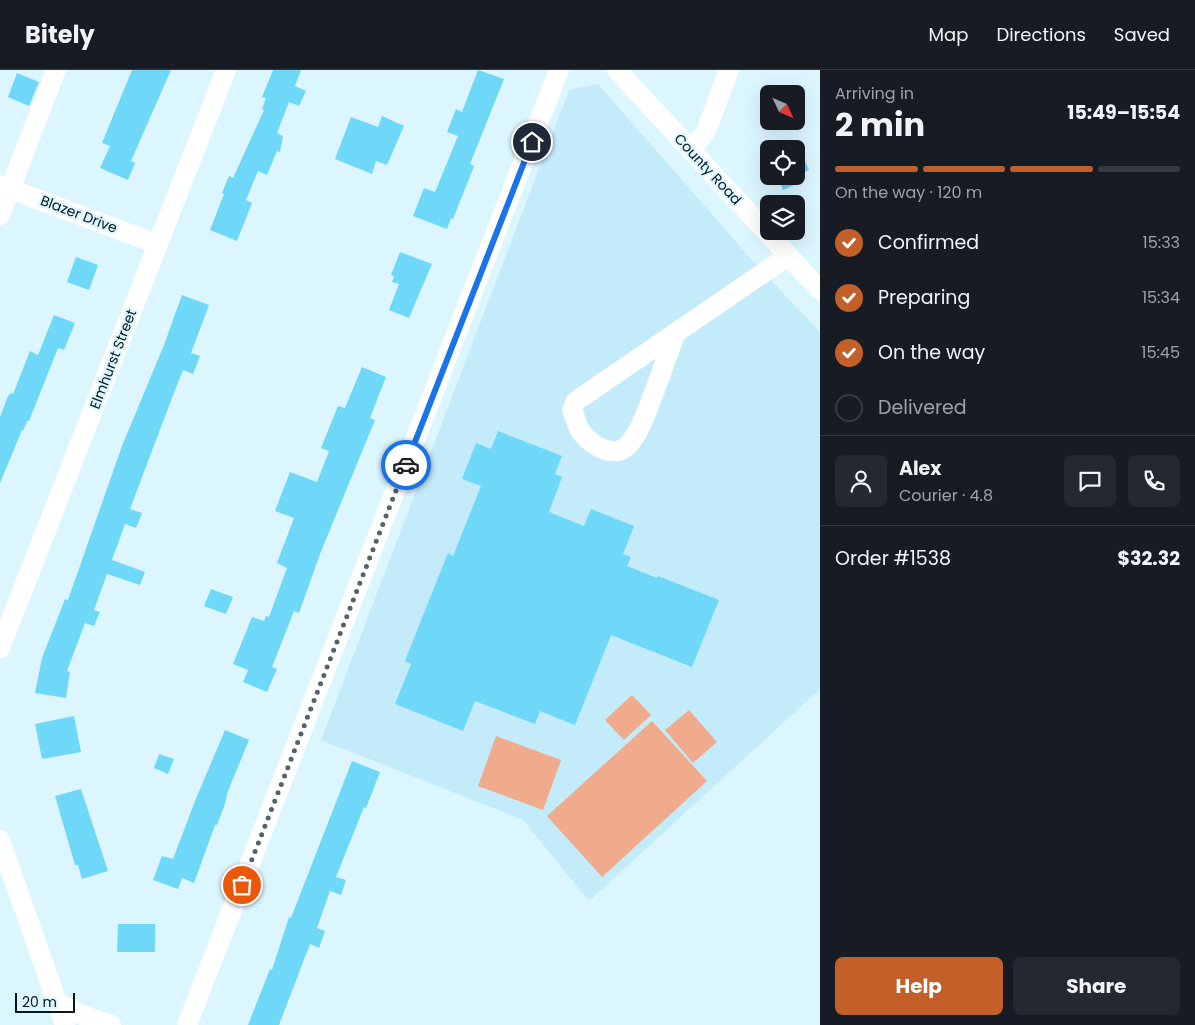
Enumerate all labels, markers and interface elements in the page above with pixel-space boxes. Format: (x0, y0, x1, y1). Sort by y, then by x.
text: Bitely (25, 18, 95, 51)
text: Map (929, 22, 968, 47)
text: Directions (996, 22, 1086, 47)
text: Saved (1114, 22, 1170, 47)
text: Arriving in (835, 82, 914, 105)
north arrow (760, 85, 805, 130)
map controls (760, 85, 805, 240)
text: 15:49–15:54 (1067, 99, 1180, 126)
text: 2 min (835, 102, 925, 147)
pin (511, 121, 553, 163)
icon: home (518, 128, 546, 156)
street label: County Road (670, 129, 746, 209)
button: locate (760, 140, 805, 185)
text: On the way · 120 m (835, 181, 982, 204)
street label: Blazer Drive (38, 190, 120, 238)
button: layers (760, 195, 805, 240)
icon: check (835, 229, 863, 257)
text: Confirmed (878, 229, 979, 256)
text: 15:33 (1143, 231, 1180, 254)
icon: check (835, 284, 863, 312)
text: Preparing (878, 284, 970, 311)
text: 15:34 (1142, 286, 1180, 309)
street label: Elmhurst Street (85, 306, 141, 412)
icon: check (835, 339, 863, 367)
text: On the way (878, 339, 985, 366)
text: 15:45 (1141, 341, 1180, 364)
text: Delivered (878, 394, 967, 421)
courier (381, 440, 431, 490)
icon: car (392, 451, 420, 479)
button: person (835, 455, 887, 507)
text: Alex (899, 455, 941, 482)
button: chat (1064, 455, 1116, 507)
button: phone (1128, 455, 1180, 507)
text: Courier · 4.8 (899, 484, 993, 507)
text: Order #1538 (835, 545, 951, 572)
text: $32.32 (1117, 545, 1180, 572)
pin (221, 864, 263, 906)
icon: bag (228, 871, 256, 899)
button: Help (835, 957, 1003, 1015)
button: Share (1013, 957, 1180, 1015)
scale bar (15, 990, 75, 1013)
text: 20 m (22, 992, 57, 1012)

